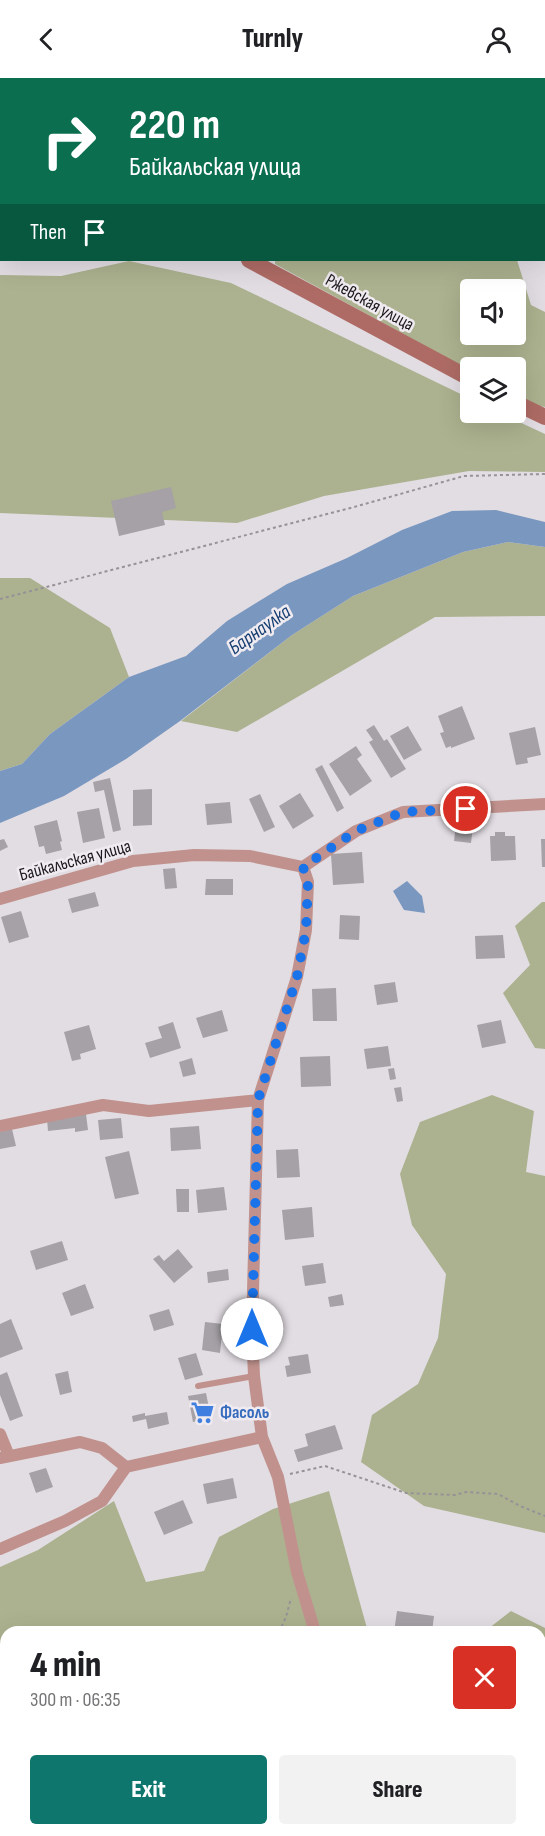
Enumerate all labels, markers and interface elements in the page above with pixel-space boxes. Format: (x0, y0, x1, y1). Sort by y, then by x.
icon: back (30, 23, 63, 56)
text: Turnly (242, 23, 303, 55)
icon: person (482, 23, 515, 56)
text: 220 m (129, 100, 220, 151)
icon: right (30, 102, 108, 180)
text: Байкальская улица (129, 151, 301, 183)
icon: arrive (78, 216, 111, 249)
text: Then (30, 219, 66, 246)
street label: Ржевская улица (322, 270, 418, 335)
map controls (460, 279, 526, 423)
button: sound (460, 279, 526, 345)
button: layers (460, 357, 526, 423)
water label: Барнаулка (224, 600, 295, 660)
pin (440, 783, 491, 834)
icon: arrive (449, 792, 482, 825)
street label: Байкальская улица (17, 835, 133, 885)
position arrow (220, 1297, 284, 1361)
supermarket icon: Фасоль (189, 1399, 215, 1425)
place label: Фасоль (220, 1402, 269, 1423)
text: 4 min (30, 1644, 101, 1687)
button: close (453, 1646, 516, 1709)
text: 300 m · 06:35 (30, 1688, 120, 1712)
button: Exit (30, 1755, 267, 1824)
button: Share (279, 1755, 516, 1824)

